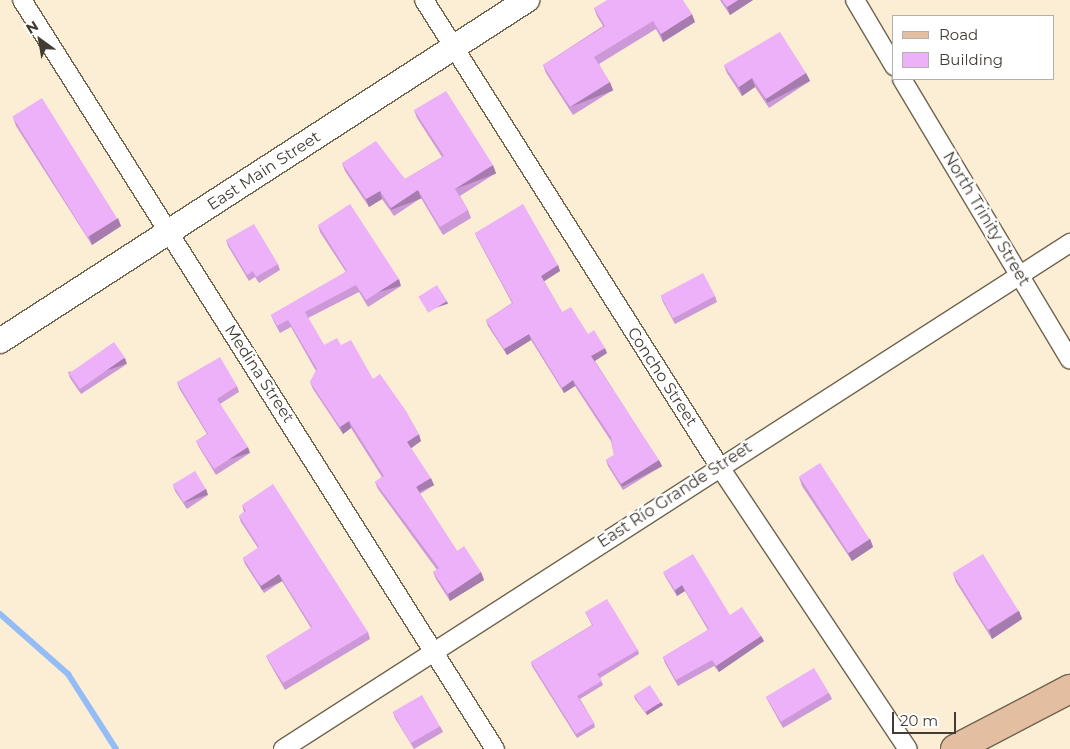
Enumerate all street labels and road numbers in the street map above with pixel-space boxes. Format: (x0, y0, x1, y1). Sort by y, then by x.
street label: East Main Street (204, 127, 324, 215)
street label: North Trinity Street (938, 149, 1034, 289)
street label: Medina Street (220, 321, 298, 427)
street label: Concho Street (623, 324, 701, 430)
street label: East Río Grande Street (594, 438, 756, 552)

